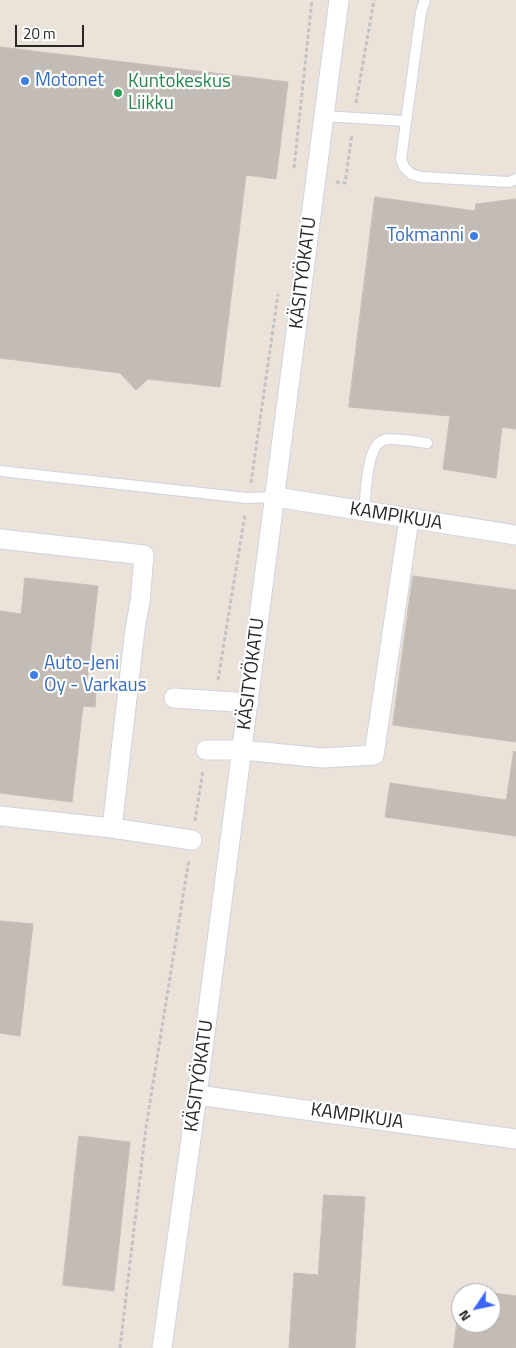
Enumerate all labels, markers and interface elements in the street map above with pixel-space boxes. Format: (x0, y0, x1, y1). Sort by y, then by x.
scale bar (18, 15, 86, 47)
text: 20 m (23, 22, 56, 45)
place label: Motonet (35, 70, 104, 92)
place label: Kuntokeskus Liikku (128, 71, 231, 115)
marker: Motonet (19, 75, 31, 87)
marker: Kuntokeskus Liikku (112, 87, 124, 99)
street label: KÄSITYÖKATU (286, 216, 322, 330)
place label: Tokmanni (387, 225, 464, 247)
marker: Tokmanni (468, 230, 480, 242)
street label: KAMPIKUJA (348, 498, 444, 536)
street label: KÄSITYÖKATU (234, 617, 270, 731)
place label: Auto-Jeni Oy - Varkaus (44, 653, 147, 697)
marker: Auto-Jeni Oy - Varkaus (28, 669, 40, 681)
street label: KÄSITYÖKATU (181, 1019, 219, 1133)
street label: KAMPIKUJA (309, 1099, 405, 1135)
north arrow (451, 1283, 501, 1333)
text: N (453, 1306, 475, 1326)

